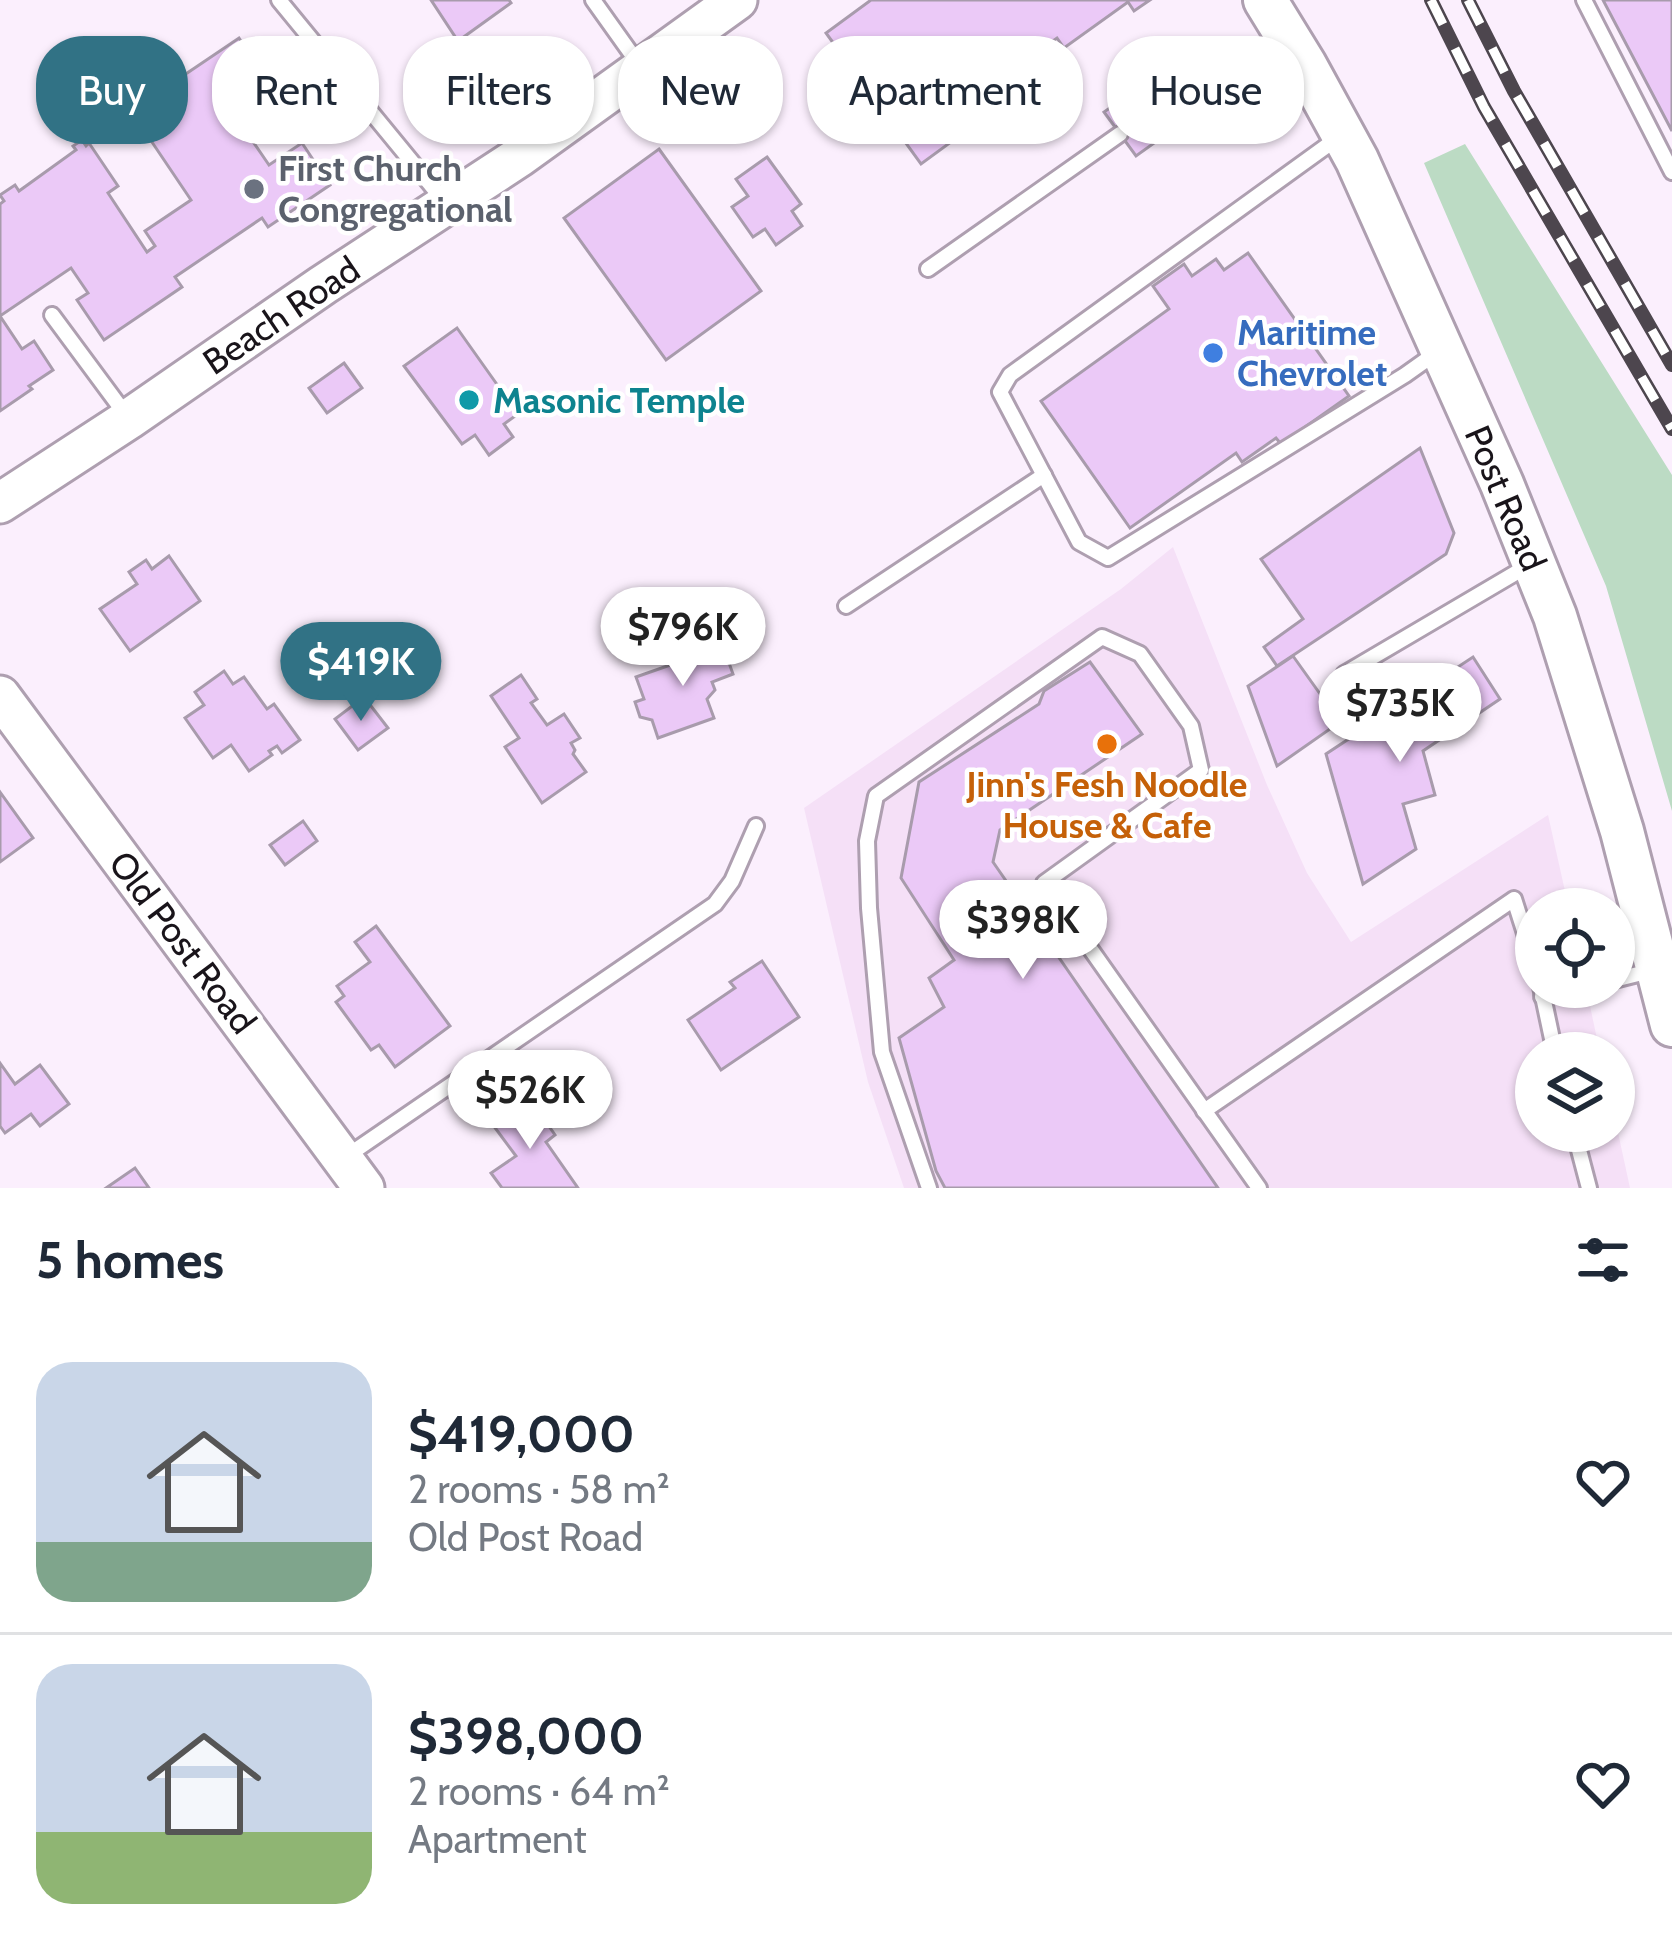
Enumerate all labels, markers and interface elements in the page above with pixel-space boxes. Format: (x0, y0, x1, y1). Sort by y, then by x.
chip: Buy (36, 36, 188, 144)
chip: Rent (212, 36, 379, 144)
chip: Filters (403, 36, 594, 144)
chip: New (618, 36, 783, 144)
chip: Apartment (807, 36, 1083, 144)
chip: House (1107, 36, 1304, 144)
place label: First Church Congregational (278, 146, 513, 231)
marker: First Church Congregational (241, 176, 267, 202)
street label: Beach Road (194, 247, 368, 383)
place label: Maritime Chevrolet (1237, 310, 1387, 395)
marker: Maritime Chevrolet (1200, 340, 1226, 366)
place label: Masonic Temple (493, 378, 745, 422)
marker: Masonic Temple (456, 387, 482, 413)
street label: Post Road (1456, 419, 1556, 577)
pin: $796K (599, 587, 767, 689)
text: $796K (628, 602, 738, 650)
pin: $419K (277, 622, 445, 724)
text: $419K (307, 637, 415, 685)
pin: $735K (1316, 663, 1484, 765)
text: $735K (1346, 678, 1454, 726)
marker: Jinn's Fesh Noodle House & Cafe (1094, 731, 1120, 757)
place label: Jinn's Fesh Noodle House & Cafe (966, 762, 1247, 847)
street label: Old Post Road (100, 842, 266, 1042)
pin: $398K (939, 880, 1107, 982)
map controls (1515, 888, 1635, 1152)
button: locate (1515, 888, 1635, 1008)
text: $398K (966, 895, 1080, 943)
button: layers (1515, 1032, 1635, 1152)
pin: $526K (446, 1050, 614, 1152)
text: $526K (475, 1065, 585, 1113)
icon: filters (1570, 1227, 1636, 1293)
text: 5 homes (36, 1229, 224, 1291)
text: $419,000 (408, 1403, 635, 1465)
icon: home (132, 1410, 276, 1554)
icon: heart (1570, 1449, 1636, 1515)
text: 2 rooms · 58 m² (408, 1465, 670, 1513)
text: Old Post Road (408, 1513, 643, 1561)
text: $398,000 (408, 1705, 644, 1767)
icon: home (132, 1712, 276, 1856)
icon: heart (1570, 1751, 1636, 1817)
text: 2 rooms · 64 m² (408, 1767, 670, 1815)
text: Apartment (408, 1815, 587, 1863)

